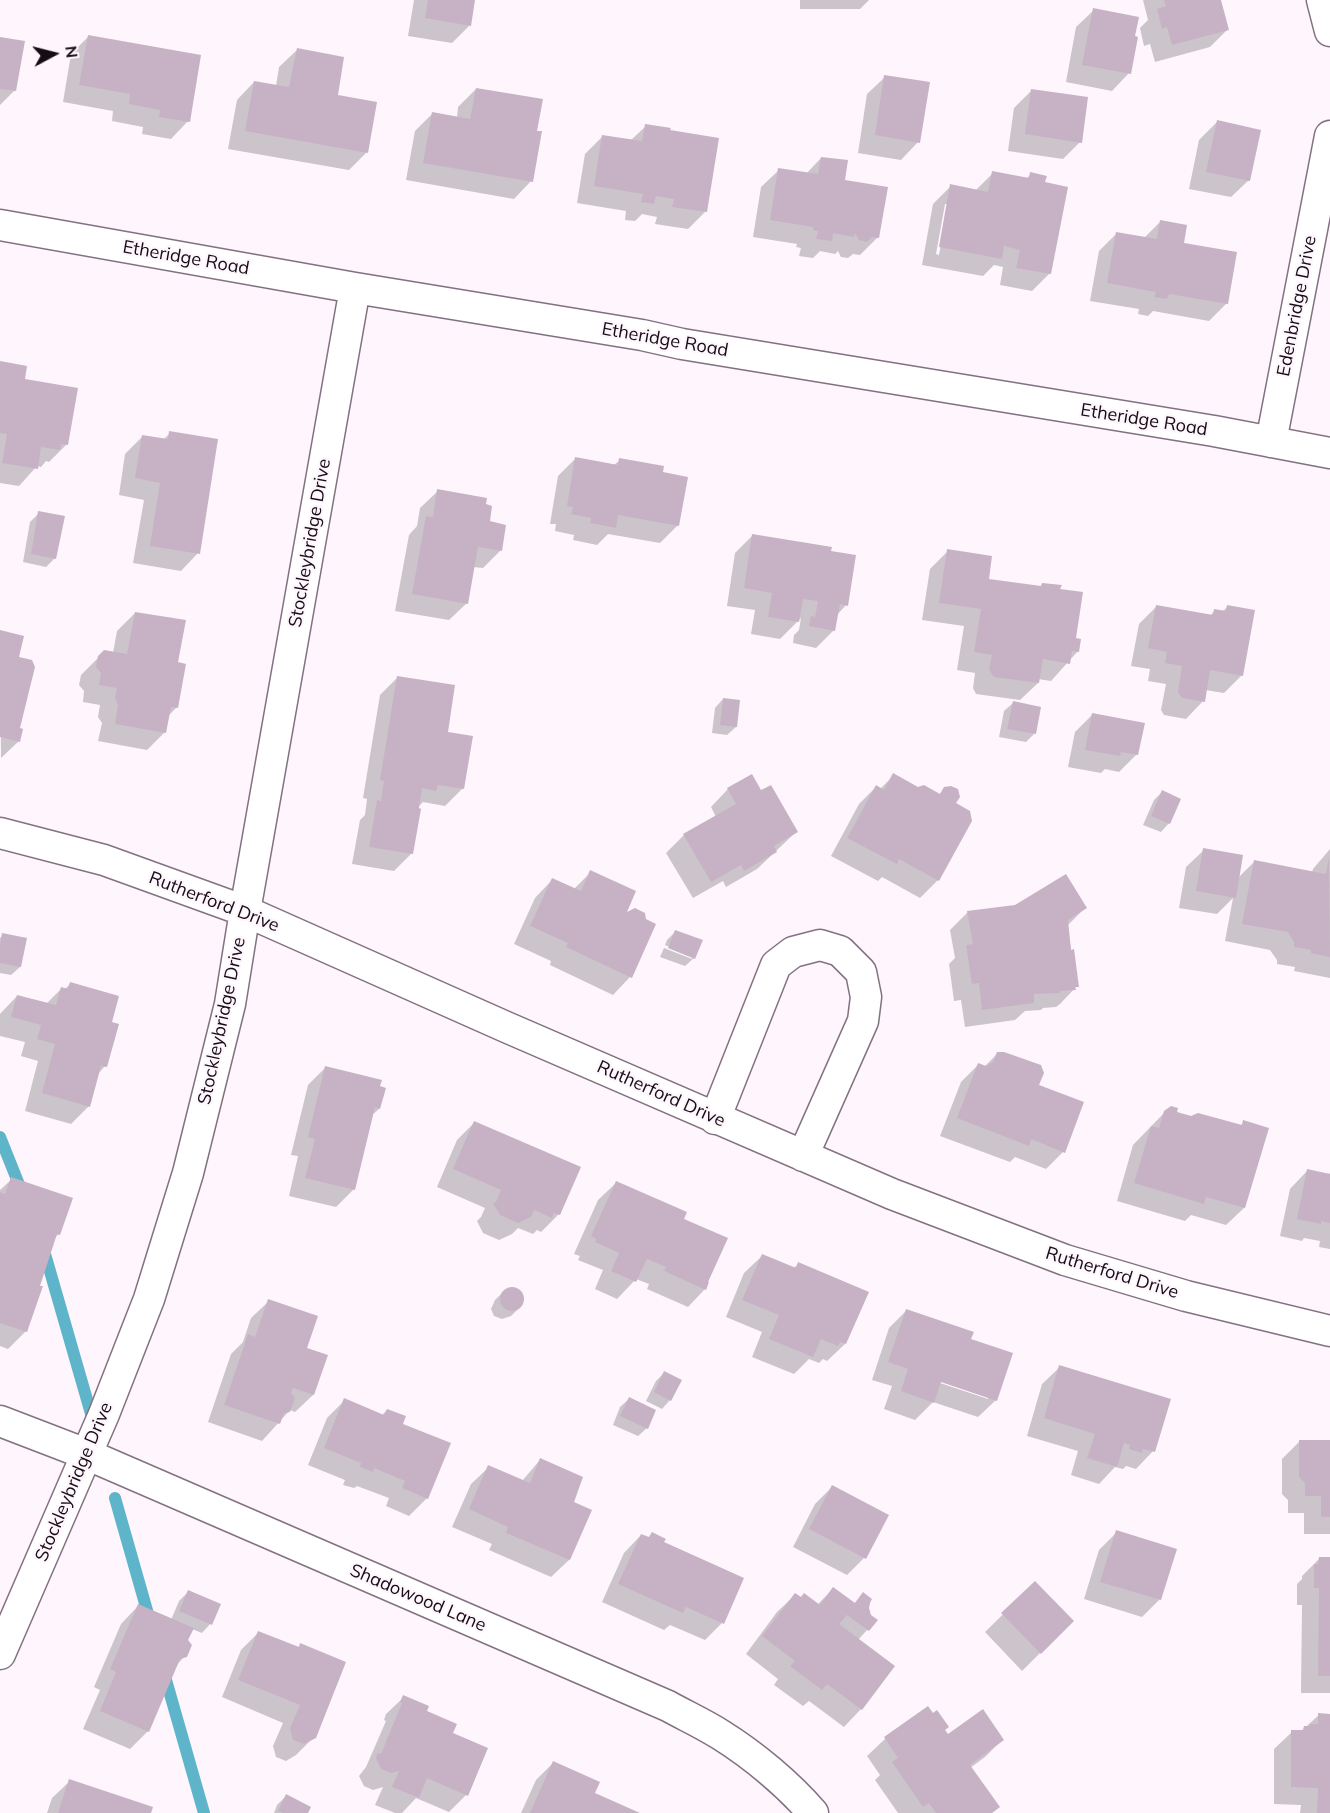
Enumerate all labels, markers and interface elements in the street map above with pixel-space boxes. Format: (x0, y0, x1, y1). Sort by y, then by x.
north arrow (24, 24, 84, 84)
text: N (61, 45, 83, 59)
street label: Edenbridge Drive (1273, 234, 1321, 378)
street label: Etheridge Road (121, 236, 251, 280)
street label: Etheridge Road (600, 318, 730, 362)
street label: Etheridge Road (1079, 399, 1209, 441)
street label: Stockleybridge Drive (285, 457, 335, 629)
street label: Rutherford Drive (146, 867, 282, 937)
street label: Stockleybridge Drive (194, 935, 250, 1107)
street label: Rutherford Drive (594, 1056, 728, 1132)
street label: Rutherford Drive (1043, 1242, 1181, 1304)
street label: Stockleybridge Drive (31, 1399, 117, 1565)
street label: Shadowood Lane (347, 1560, 489, 1636)

